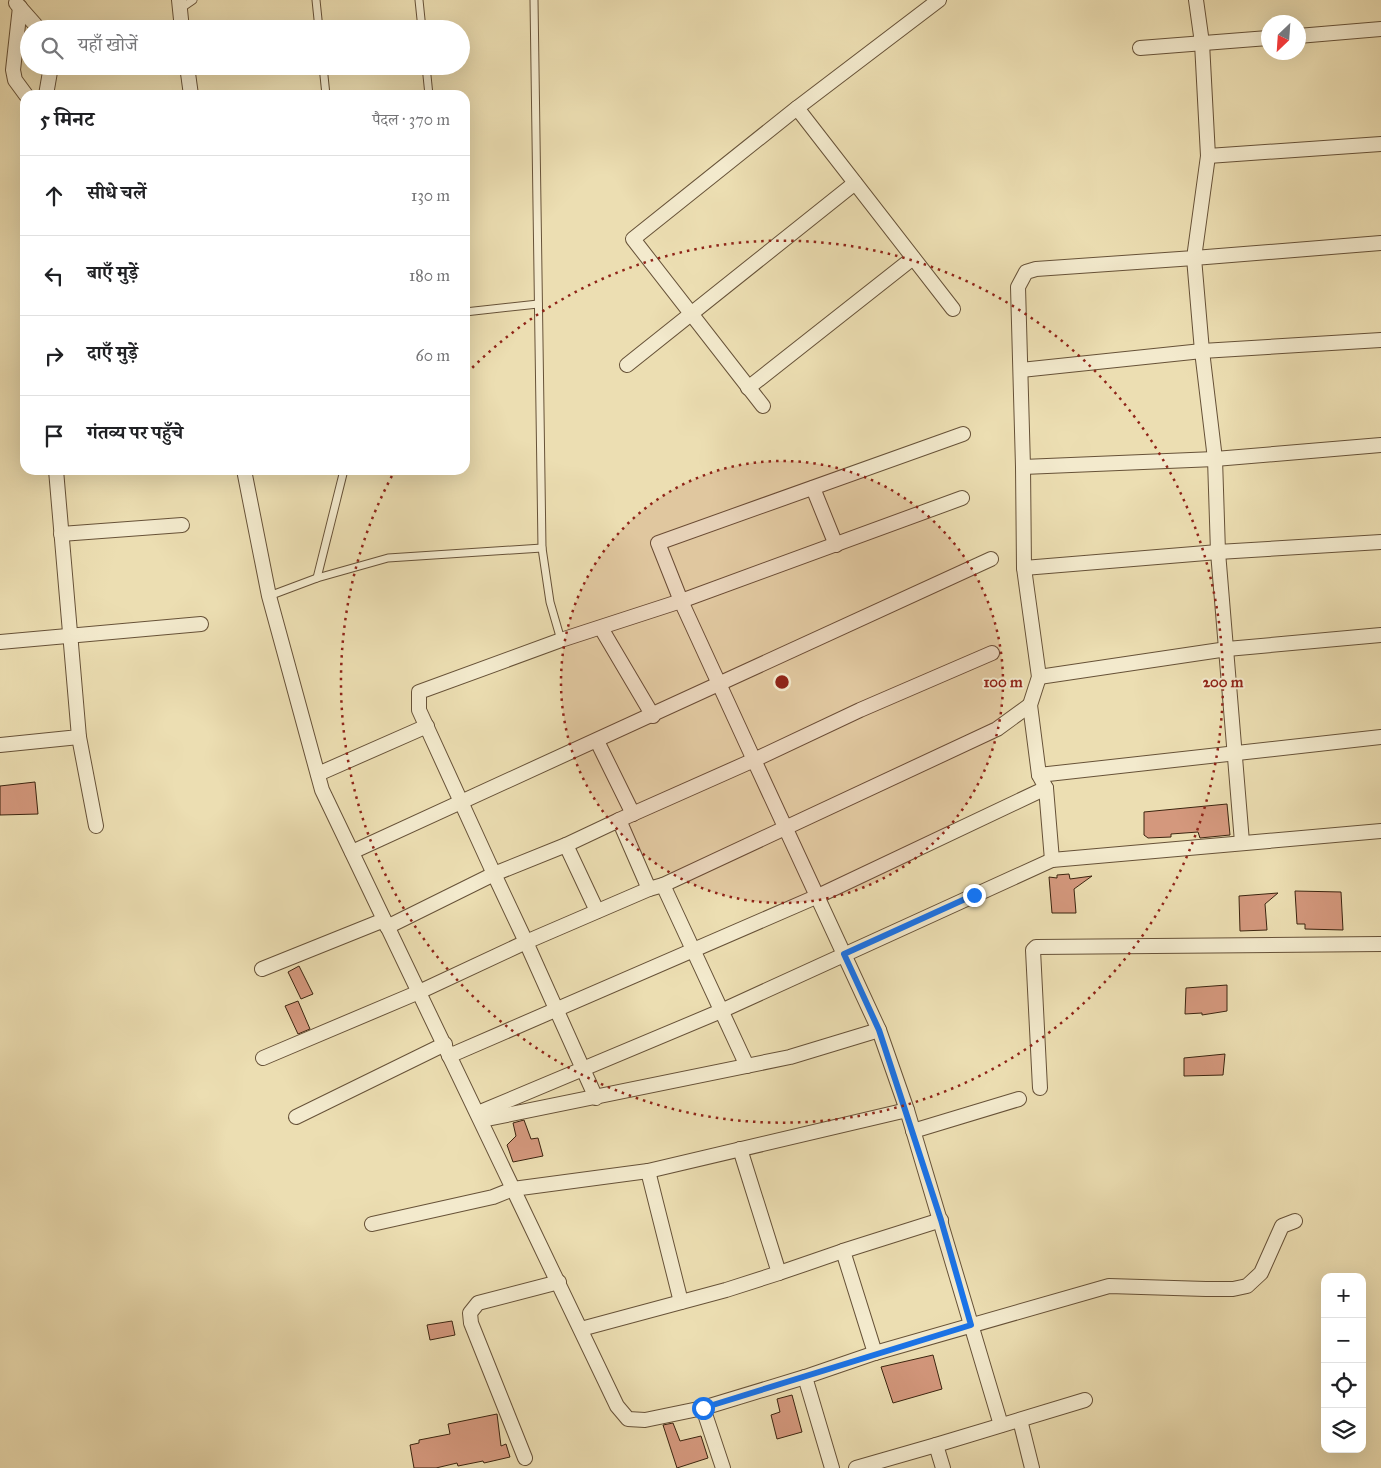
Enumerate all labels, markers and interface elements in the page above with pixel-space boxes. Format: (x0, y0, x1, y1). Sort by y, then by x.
north arrow (1261, 15, 1306, 60)
search box (20, 20, 470, 75)
text: यहाँ खोजें (78, 33, 138, 56)
icon: search (38, 34, 66, 62)
text: 5 मिनट (40, 106, 94, 132)
text: पैदल · 370 m (372, 110, 450, 129)
text: सीधे चलें (87, 181, 146, 204)
icon: ahead (40, 182, 68, 210)
text: 130 m (411, 186, 450, 205)
text: बाएँ मुड़ें (87, 261, 138, 284)
icon: left (40, 262, 68, 290)
text: 180 m (409, 266, 450, 285)
text: दाएँ मुड़ें (87, 341, 138, 364)
icon: right (40, 342, 68, 370)
text: 60 m (416, 346, 450, 365)
text: गंतव्य पर पहुँचे (87, 421, 183, 444)
icon: arrive (40, 422, 68, 450)
centre of rings (773, 673, 791, 691)
text: 100 m (983, 673, 1023, 691)
text: 200 m (1203, 673, 1244, 691)
route end (963, 884, 986, 907)
map controls (1321, 1273, 1366, 1453)
button: + (1321, 1273, 1366, 1318)
button: − (1321, 1318, 1366, 1363)
button: locate (1321, 1363, 1366, 1408)
route start (692, 1397, 715, 1420)
button: layers (1321, 1408, 1366, 1453)

